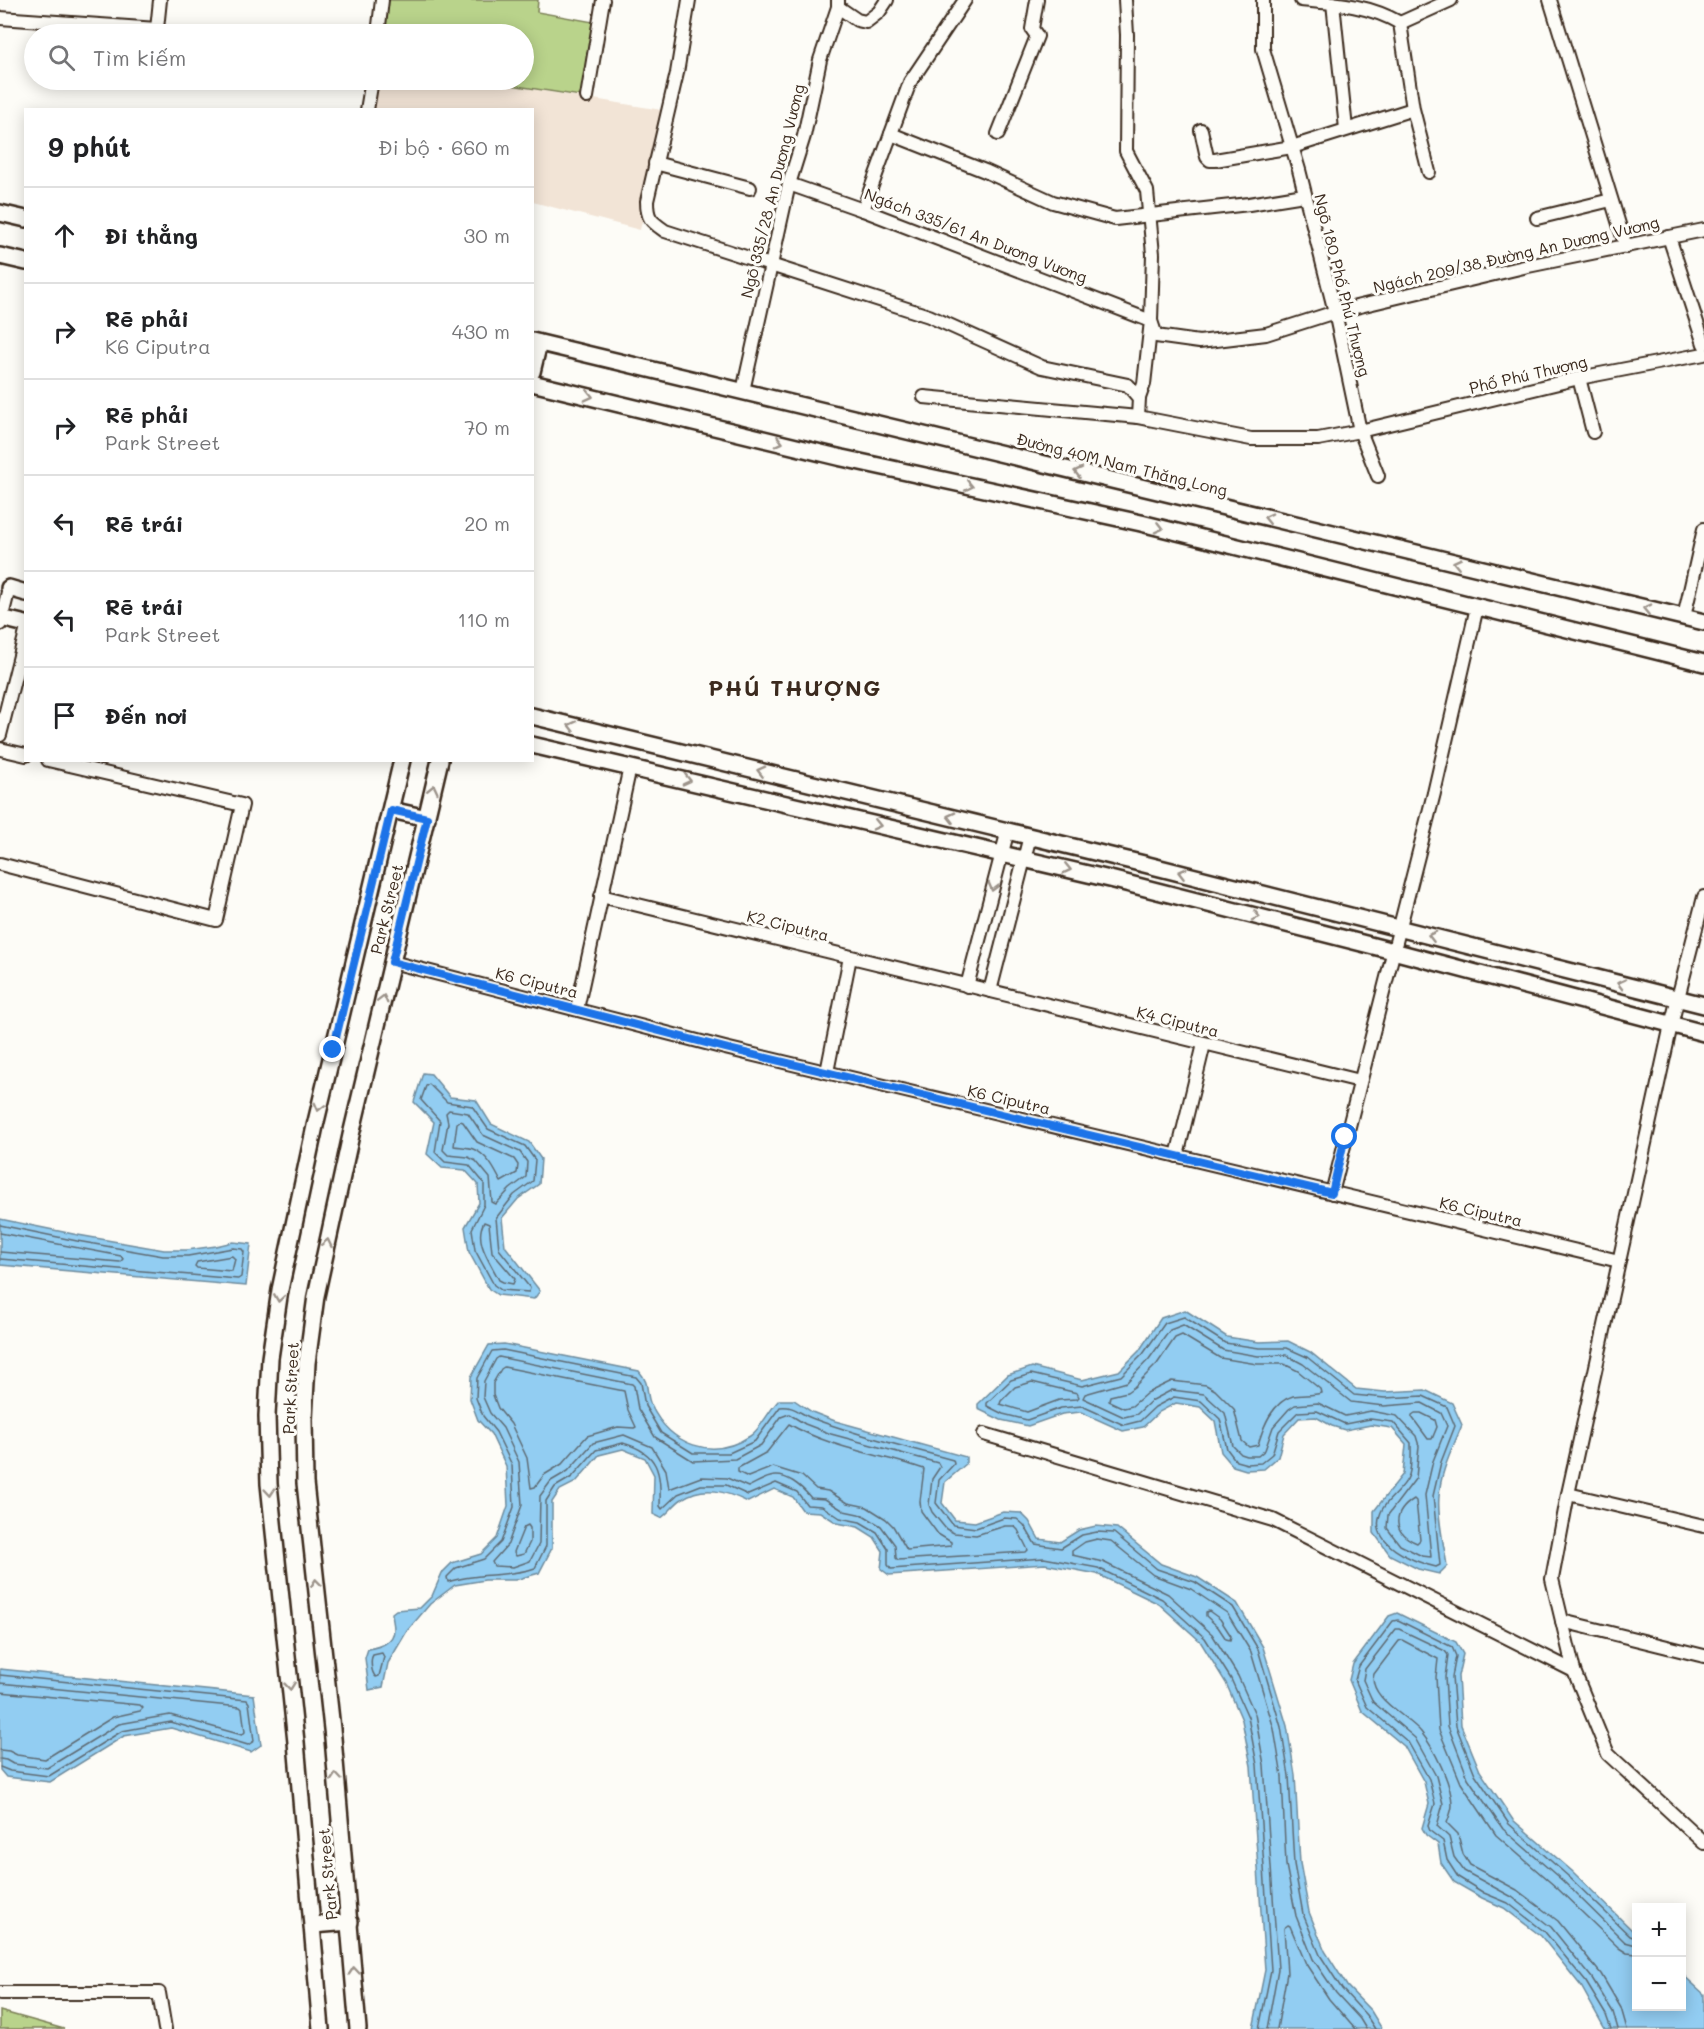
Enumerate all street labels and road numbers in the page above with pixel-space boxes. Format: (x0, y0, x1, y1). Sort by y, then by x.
street label: Ngõ 335/28 An Dương Vương (735, 82, 809, 300)
street label: Ngách 335/61 An Dương Vương (861, 183, 1091, 287)
street label: Ngõ 180 Phố Phú Thượng (1310, 191, 1376, 379)
street label: Ngách 209/38 Đường An Dương Vương (1371, 211, 1661, 297)
street label: Phố Phú Thượng (1467, 350, 1589, 398)
street label: Đường 40M Nam Thăng Long (1014, 428, 1230, 500)
street label: Park Street (365, 862, 407, 956)
street label: K2 Ciputra (745, 905, 831, 945)
street label: K6 Ciputra (493, 962, 581, 1002)
street label: K4 Ciputra (1135, 1001, 1221, 1041)
street label: K6 Ciputra (965, 1079, 1053, 1119)
street label: K6 Ciputra (1437, 1191, 1525, 1231)
street label: Park Street (277, 1341, 303, 1435)
street label: Park Street (313, 1827, 341, 1921)

